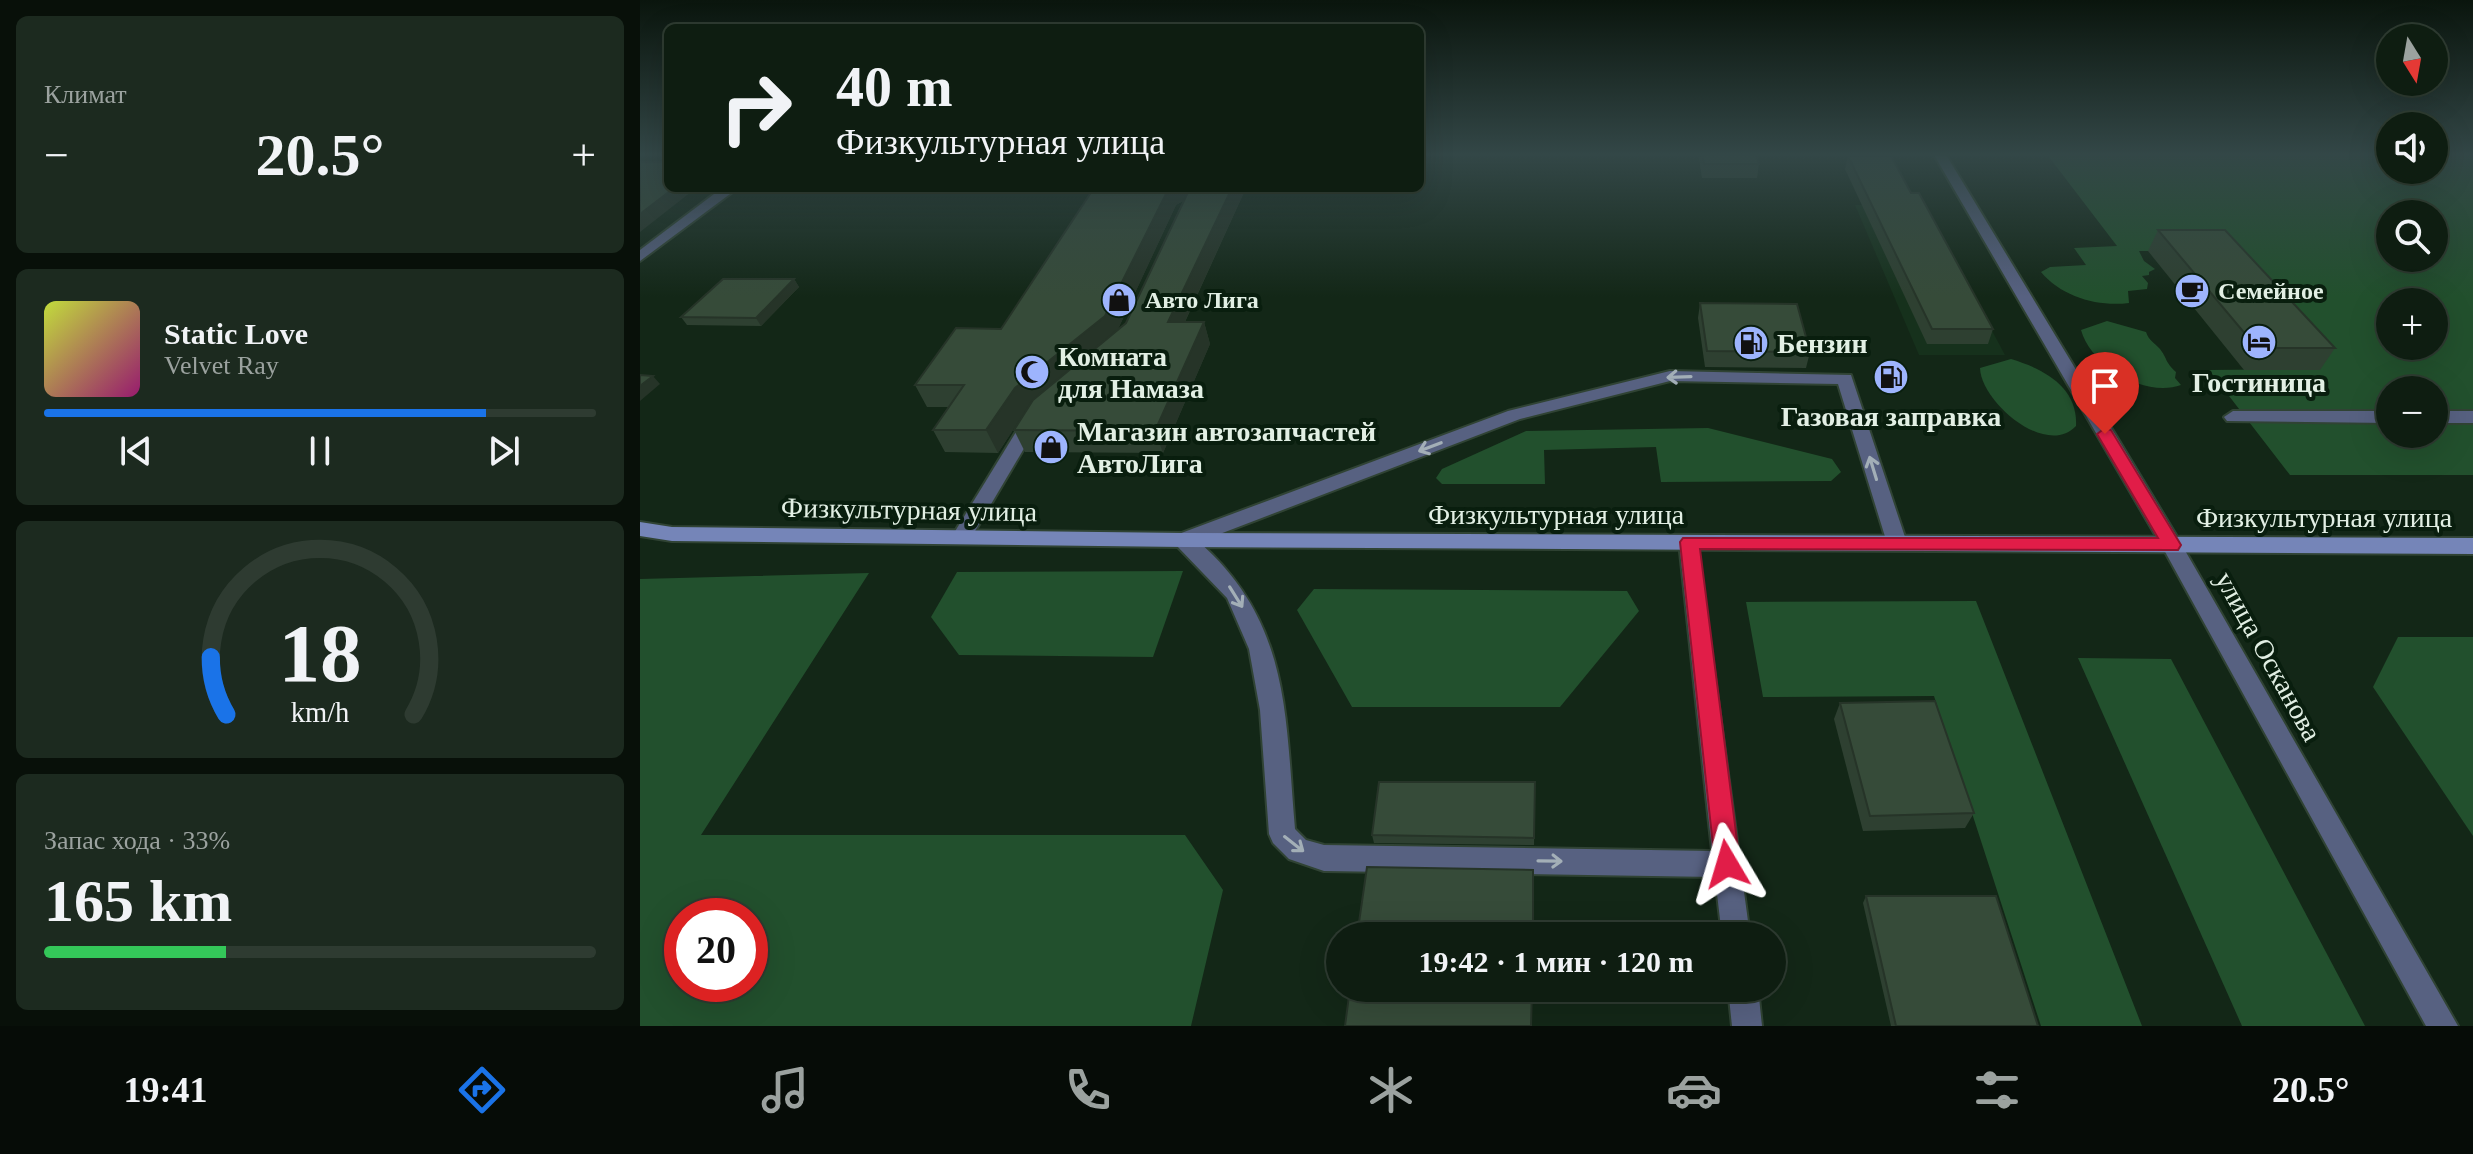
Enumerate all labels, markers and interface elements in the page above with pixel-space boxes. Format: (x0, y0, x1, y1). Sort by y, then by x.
north arrow (2376, 24, 2448, 96)
map controls (2376, 24, 2448, 448)
icon: right (704, 56, 808, 160)
text: 40 m (836, 56, 953, 118)
text: Климат (44, 80, 127, 109)
button: sound (2376, 112, 2448, 184)
text: 20.5° (256, 122, 385, 188)
text: Физкультурная улица (836, 122, 1165, 162)
text: − (44, 131, 69, 180)
text: + (571, 131, 596, 180)
button: search (2376, 200, 2448, 272)
cafe icon: Семейное (2173, 272, 2211, 310)
place label: Семейное (2218, 278, 2324, 304)
shop icon: Авто Лига (1100, 281, 1138, 319)
place label: Авто Лига (1145, 287, 1259, 313)
button: + (2376, 288, 2448, 360)
text: Static Love (164, 317, 308, 350)
hotel icon: Гостиница (2240, 323, 2278, 361)
fuel station icon: Бензин (1732, 324, 1770, 362)
place label: Бензин (1777, 328, 1868, 359)
place label: Комната для Намаза (1058, 341, 1204, 404)
text: Velvet Ray (164, 351, 279, 380)
pin (2071, 352, 2139, 434)
mosque icon: Комната для Намаза (1013, 353, 1051, 391)
fuel station icon: Газовая заправка (1872, 358, 1910, 396)
icon: arrive (2083, 364, 2127, 408)
place label: Гостиница (2192, 367, 2326, 398)
one-way arrow (1666, 369, 1693, 384)
button: − (2376, 376, 2448, 448)
place label: Газовая заправка (1781, 401, 2001, 432)
place label: Магазин автозапчастей АвтоЛига (1077, 416, 1376, 479)
shop icon: Магазин автозапчастей АвтоЛига (1032, 428, 1070, 466)
icon: previous (114, 429, 158, 473)
icon: pause (298, 429, 342, 473)
icon: next (482, 429, 526, 473)
one-way arrow (1418, 441, 1442, 455)
one-way arrow (1865, 456, 1880, 482)
street label: Физкультурная улица (781, 492, 1038, 527)
street label: Физкультурная улица (1428, 499, 1685, 530)
street label: Физкультурная улица (2196, 502, 2453, 533)
street label: улица Осканова (2209, 566, 2328, 747)
one-way arrow (1228, 585, 1244, 608)
text: 18 (278, 607, 362, 699)
text: km/h (291, 697, 349, 728)
position arrow (1685, 822, 1769, 906)
text: Запас хода · 33% (44, 826, 230, 855)
one-way arrow (1283, 835, 1304, 852)
one-way arrow (1536, 854, 1563, 869)
text: 165 km (44, 868, 232, 934)
speed limit sign: 20 (664, 898, 768, 1002)
text: 19:42 · 1 мин · 120 m (1419, 945, 1694, 978)
icon: directions (454, 1062, 510, 1118)
icon: music (757, 1062, 813, 1118)
icon: phone (1060, 1062, 1116, 1118)
icon: climate (1363, 1062, 1419, 1118)
icon: car (1666, 1062, 1722, 1118)
icon: filters (1969, 1062, 2025, 1118)
text: 19:41 (123, 1070, 207, 1110)
text: 20.5° (2272, 1070, 2349, 1110)

